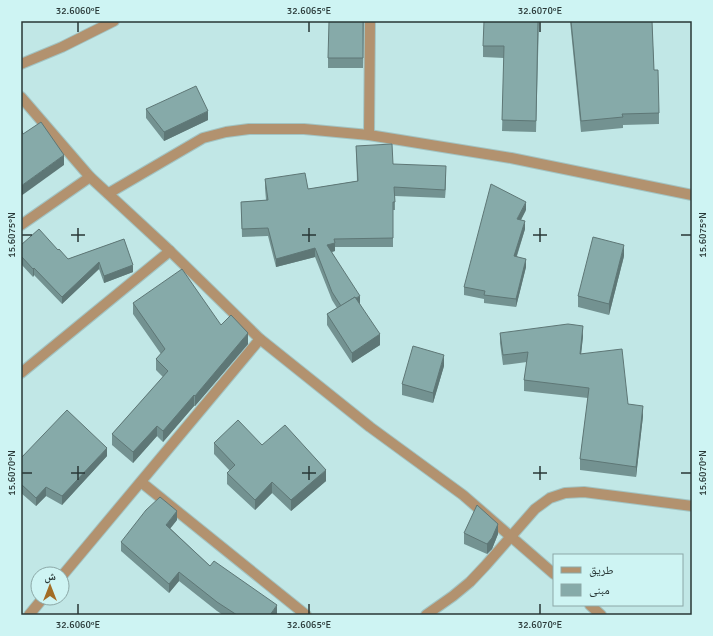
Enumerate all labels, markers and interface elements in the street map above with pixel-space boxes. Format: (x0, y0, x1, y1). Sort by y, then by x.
text: 32.6060°E (56, 5, 101, 17)
text: 32.6065°E (287, 5, 332, 17)
text: 32.6070°E (518, 5, 563, 17)
text: 15.6075°N (6, 212, 18, 258)
text: 15.6075°N (697, 212, 709, 258)
text: 15.6070°N (6, 450, 18, 496)
text: 15.6070°N (697, 450, 709, 496)
legend (553, 554, 683, 606)
text: طريق (589, 563, 614, 578)
north arrow (30, 566, 70, 606)
text: ش (44, 570, 56, 584)
text: مبنى (589, 583, 610, 598)
text: 32.6060°E (56, 619, 101, 631)
text: 32.6065°E (287, 619, 332, 631)
text: 32.6070°E (518, 619, 563, 631)

